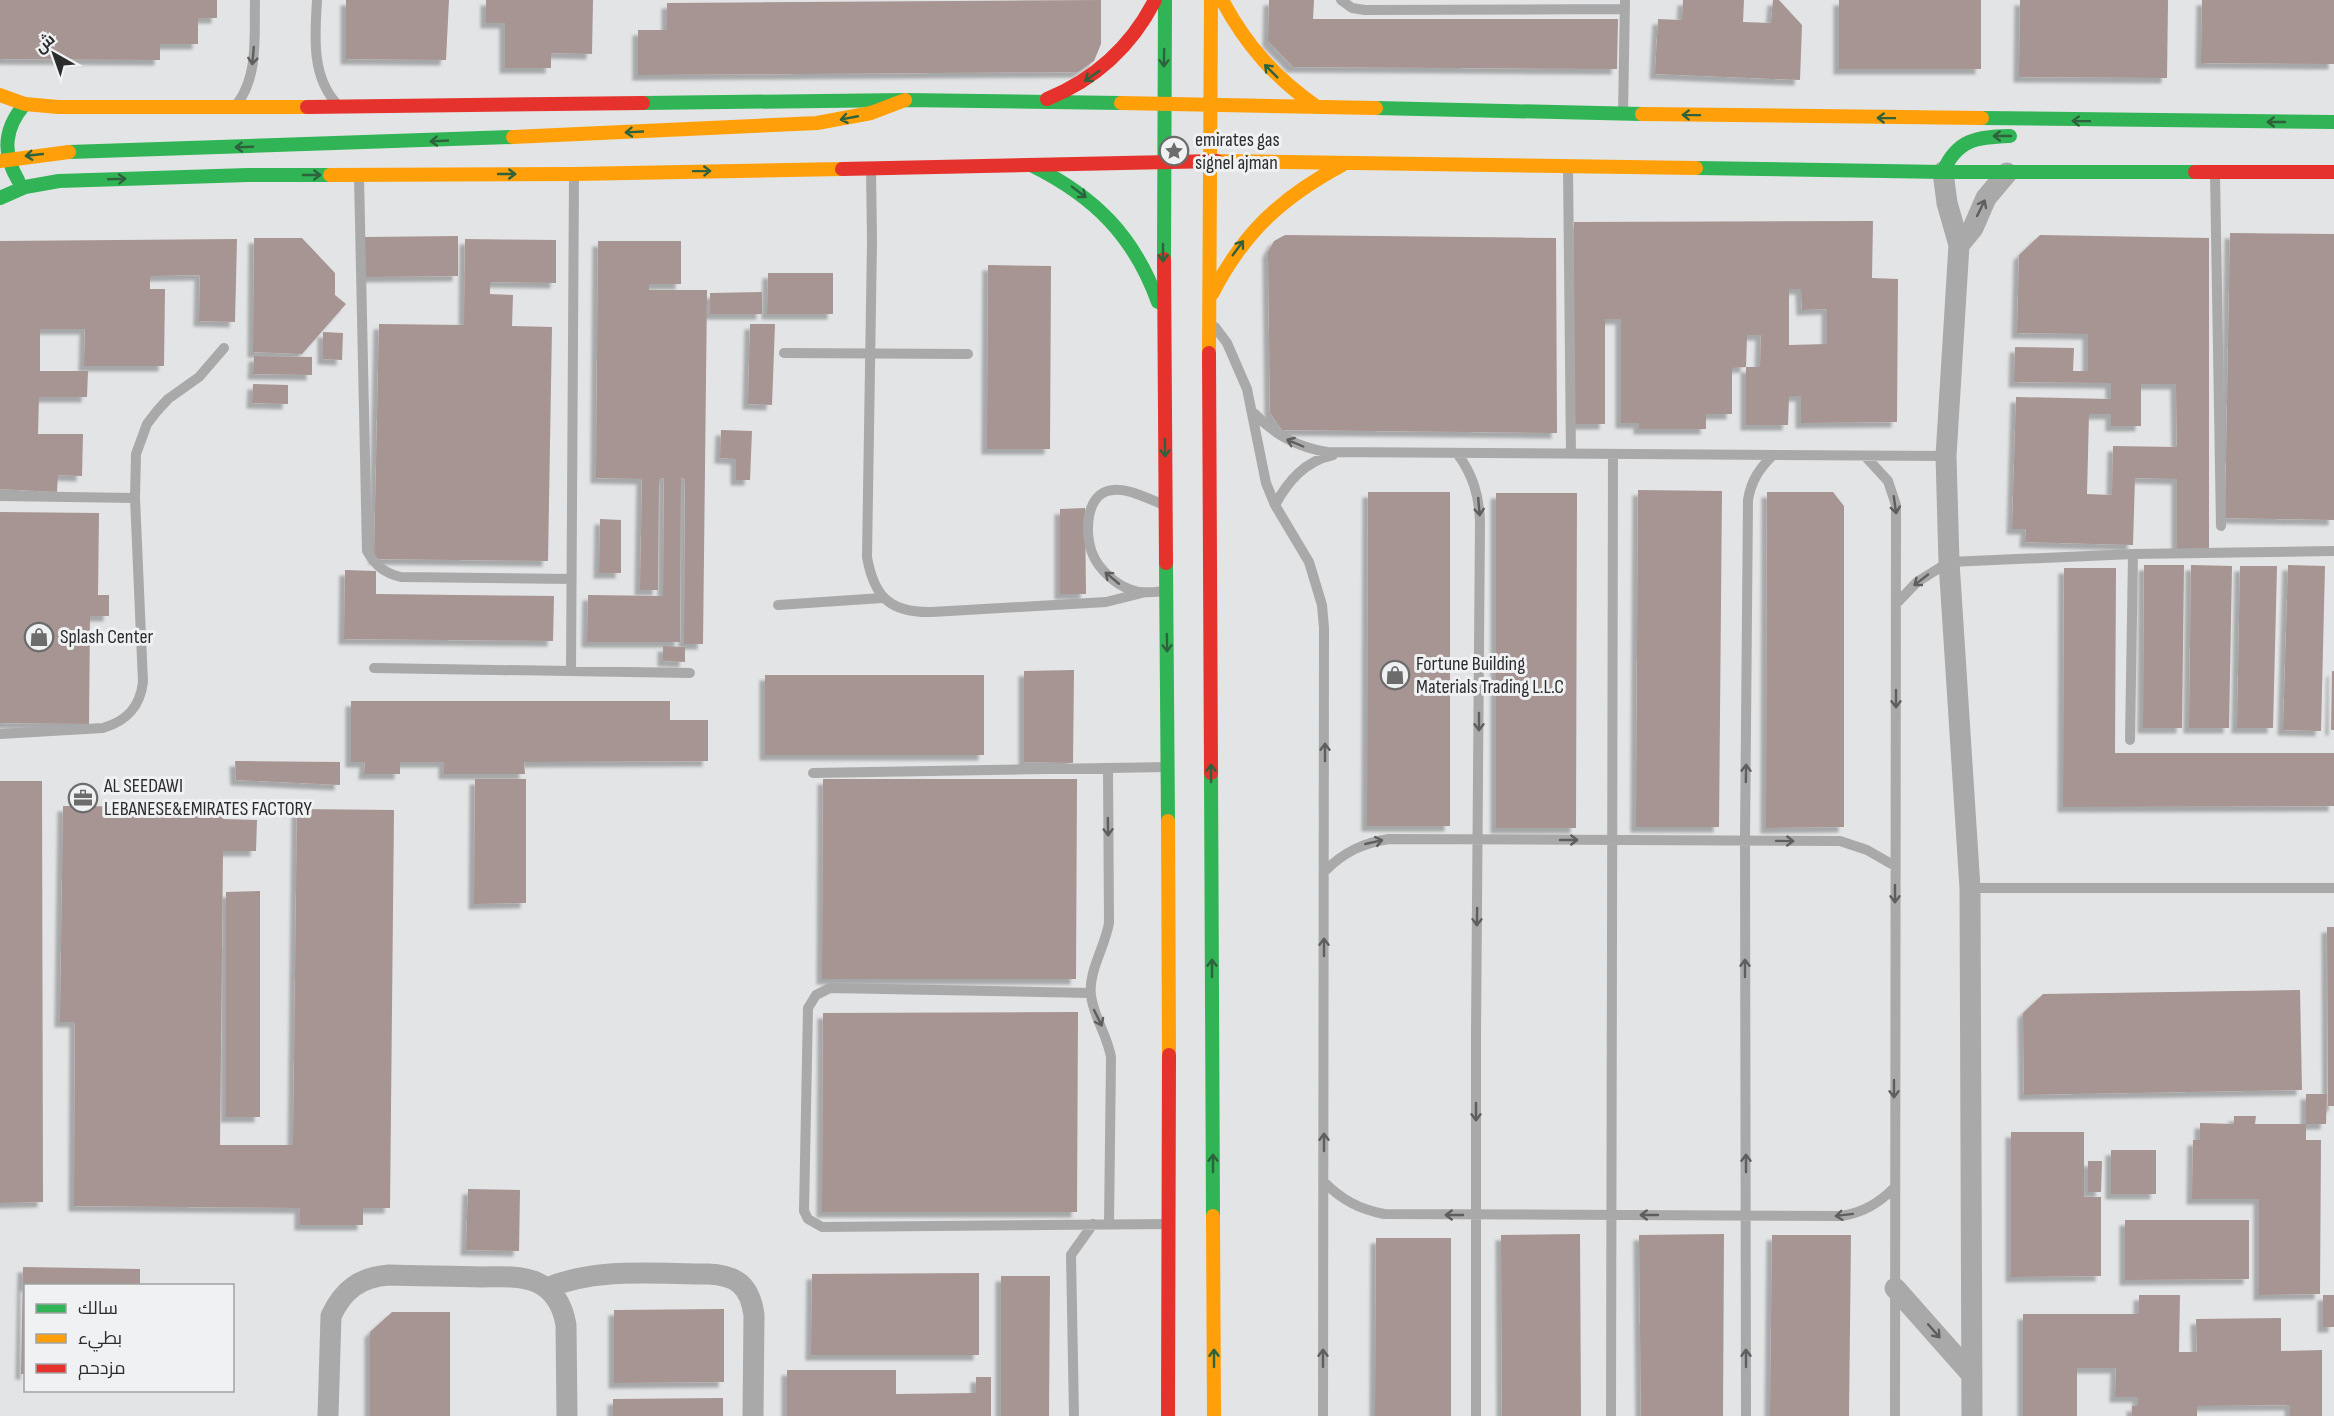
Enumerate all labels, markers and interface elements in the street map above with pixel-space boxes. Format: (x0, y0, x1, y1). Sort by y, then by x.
north arrow (24, 24, 84, 84)
text: ش (31, 30, 59, 58)
one-way arrow (247, 46, 258, 66)
one-way arrow (1158, 48, 1170, 68)
one-way arrow (1264, 64, 1279, 79)
one-way arrow (1084, 70, 1100, 82)
one-way arrow (1681, 109, 1701, 121)
one-way arrow (1876, 112, 1896, 124)
one-way arrow (840, 113, 860, 124)
one-way arrow (2071, 115, 2091, 126)
one-way arrow (2266, 116, 2286, 128)
one-way arrow (624, 126, 644, 137)
place label: emirates gas signel ajman (1195, 128, 1280, 175)
one-way arrow (1993, 131, 2013, 142)
place icon: emirates gas signel ajman (1158, 135, 1190, 167)
one-way arrow (430, 136, 450, 147)
one-way arrow (235, 141, 255, 153)
one-way arrow (25, 150, 45, 161)
one-way arrow (692, 165, 712, 177)
one-way arrow (497, 168, 517, 180)
one-way arrow (302, 169, 322, 181)
one-way arrow (107, 173, 127, 185)
one-way arrow (1071, 186, 1087, 199)
one-way arrow (1976, 199, 1988, 217)
one-way arrow (1232, 240, 1244, 256)
one-way arrow (1157, 243, 1168, 263)
one-way arrow (1286, 437, 1304, 448)
one-way arrow (1159, 438, 1170, 458)
one-way arrow (1889, 494, 1900, 514)
one-way arrow (1474, 496, 1485, 516)
one-way arrow (1104, 571, 1120, 584)
one-way arrow (1913, 574, 1929, 587)
shop icon: Splash Center (23, 621, 55, 653)
place label: Splash Center (60, 625, 153, 649)
one-way arrow (1161, 633, 1173, 653)
place label: Fortune Building Materials Trading L.L.C (1416, 652, 1564, 699)
shop icon: Fortune Building Materials Trading L.L.C (1379, 659, 1411, 691)
one-way arrow (1890, 689, 1902, 709)
one-way arrow (1473, 712, 1485, 732)
one-way arrow (1319, 742, 1331, 762)
one-way arrow (1205, 763, 1217, 783)
one-way arrow (1740, 763, 1752, 783)
place label: AL SEEDAWI LEBANESE&EMIRATES FACTORY (103, 774, 312, 821)
office icon: AL SEEDAWI LEBANESE&EMIRATES FACTORY (67, 782, 99, 814)
one-way arrow (1102, 817, 1114, 837)
one-way arrow (1558, 834, 1578, 845)
one-way arrow (1364, 835, 1383, 847)
one-way arrow (1774, 835, 1794, 847)
one-way arrow (1889, 884, 1901, 904)
one-way arrow (1472, 907, 1483, 927)
one-way arrow (1318, 937, 1330, 957)
one-way arrow (1206, 958, 1218, 978)
one-way arrow (1739, 958, 1751, 978)
one-way arrow (1092, 1008, 1104, 1026)
one-way arrow (1888, 1079, 1900, 1099)
one-way arrow (1470, 1102, 1482, 1122)
one-way arrow (1318, 1132, 1330, 1152)
one-way arrow (1207, 1153, 1219, 1173)
one-way arrow (1740, 1153, 1752, 1173)
one-way arrow (1445, 1209, 1465, 1220)
one-way arrow (1640, 1209, 1660, 1221)
one-way arrow (1835, 1209, 1854, 1220)
legend (24, 1284, 234, 1392)
text: سالك (78, 1298, 118, 1319)
one-way arrow (1927, 1323, 1940, 1339)
text: بطيء (78, 1328, 122, 1352)
one-way arrow (1208, 1348, 1220, 1368)
one-way arrow (1317, 1348, 1329, 1368)
one-way arrow (1740, 1348, 1752, 1368)
text: مزدحم (78, 1358, 126, 1380)

